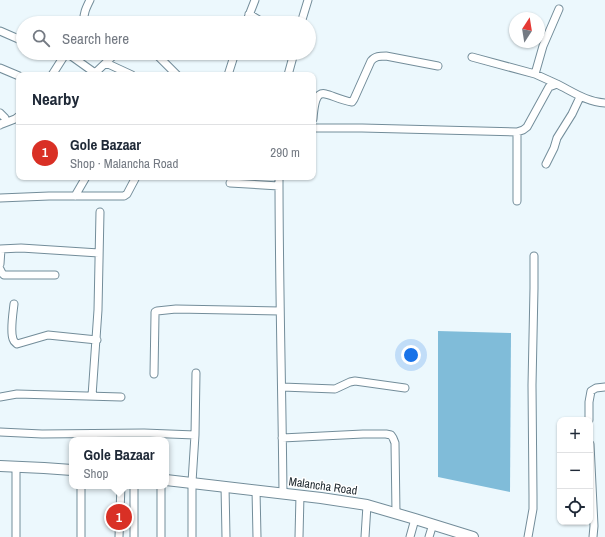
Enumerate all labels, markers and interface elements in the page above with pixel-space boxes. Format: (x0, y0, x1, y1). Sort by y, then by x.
north arrow (509, 12, 545, 48)
search box (16, 16, 316, 60)
icon: search (30, 27, 52, 49)
text: Search here (62, 28, 129, 49)
text: Nearby (32, 87, 79, 110)
text: Gole Bazaar (70, 134, 141, 155)
text: 1 (42, 144, 48, 161)
text: 290 m (270, 144, 300, 161)
text: Shop · Malancha Road (70, 155, 178, 172)
your location (401, 345, 421, 365)
map controls (557, 417, 593, 525)
button: + (557, 417, 593, 453)
popup (69, 437, 169, 489)
text: Gole Bazaar (83, 444, 155, 465)
button: − (557, 453, 593, 489)
text: Shop (83, 465, 108, 482)
street label: Malancha Road (288, 473, 358, 499)
button: locate (557, 489, 593, 525)
pin: 1 (106, 502, 132, 532)

